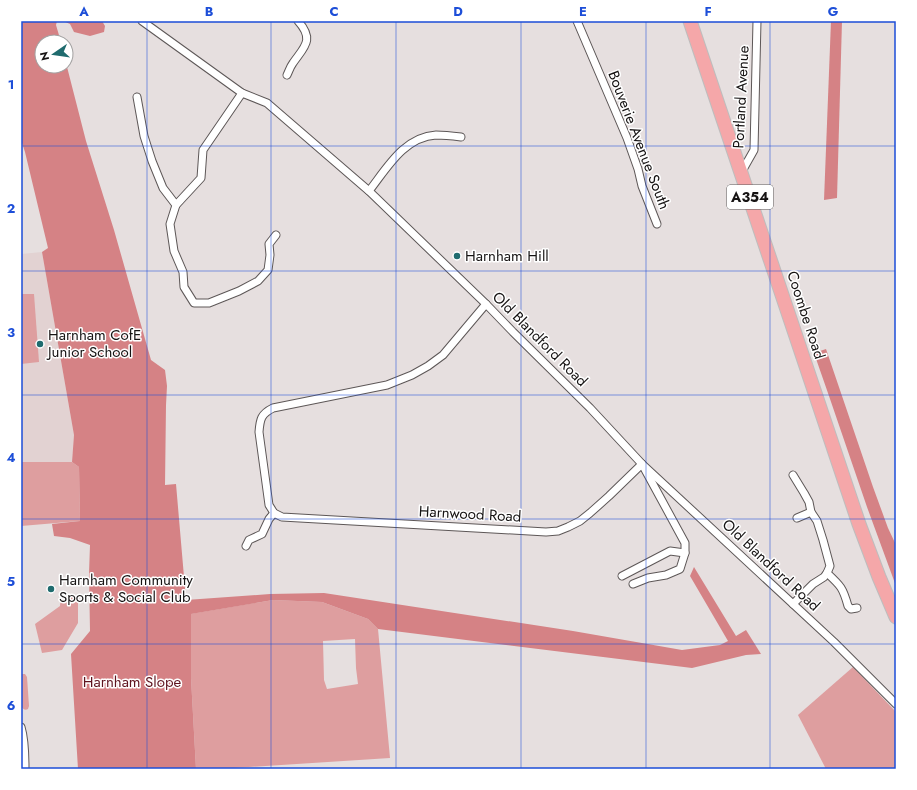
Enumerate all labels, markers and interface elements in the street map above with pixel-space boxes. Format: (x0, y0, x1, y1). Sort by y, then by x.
text: A (78, 2, 89, 21)
text: B (205, 2, 214, 21)
text: C (329, 2, 339, 21)
text: D (453, 2, 463, 21)
text: E (579, 2, 587, 21)
text: F (704, 2, 712, 21)
text: G (828, 2, 839, 21)
north arrow (34, 34, 74, 74)
street label: Portland Avenue (727, 45, 755, 149)
text: N (35, 50, 53, 62)
street label: Bouverie Avenue South (602, 68, 676, 212)
text: 1 (8, 75, 14, 94)
road number: A354 (727, 185, 773, 209)
text: 2 (7, 199, 15, 218)
place label: Harnham Hill (465, 245, 549, 267)
marker: Harnham Hill (452, 251, 462, 261)
street label: Coombe Road (781, 268, 831, 362)
street label: Old Blandford Road (487, 286, 593, 392)
text: 3 (7, 323, 15, 342)
place label: Harnham CofE Junior School (46, 324, 141, 363)
marker: Harnham CofE Junior School (35, 339, 45, 349)
text: 4 (6, 448, 16, 467)
street label: Harnwood Road (418, 500, 522, 528)
street label: Old Blandford Road (717, 514, 825, 616)
place label: Harnham Community Sports & Social Club (59, 569, 193, 608)
text: 5 (7, 572, 15, 591)
marker: Harnham Community Sports & Social Club (46, 584, 56, 594)
park label: Harnham Slope (83, 671, 181, 693)
text: 6 (7, 696, 16, 715)

